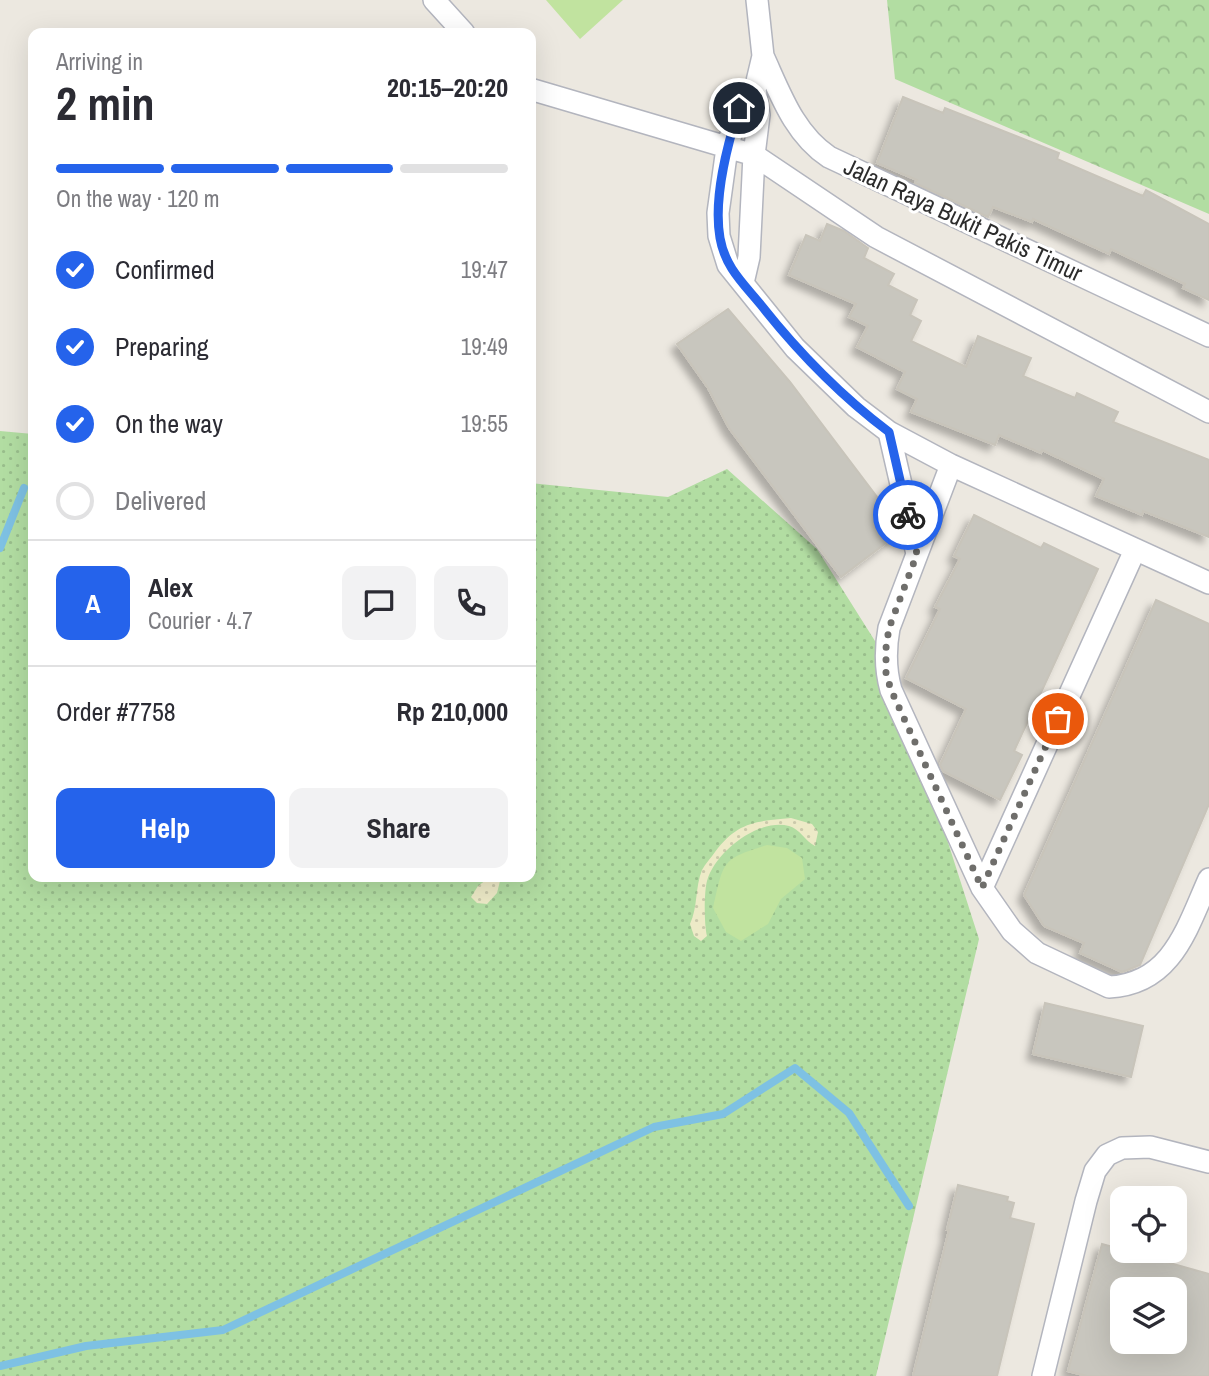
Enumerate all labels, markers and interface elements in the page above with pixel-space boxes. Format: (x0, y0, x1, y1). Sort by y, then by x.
text: Arriving in (56, 46, 143, 77)
text: 20:15–20:20 (387, 70, 508, 105)
text: 2 min (56, 72, 155, 134)
pin (709, 78, 769, 138)
icon: home (720, 89, 758, 127)
street label: Jalan Raya Bukit Pakis Timur (839, 150, 1088, 289)
text: On the way · 120 m (56, 183, 220, 214)
icon: check (56, 251, 94, 289)
text: Confirmed (115, 252, 215, 287)
text: 19:47 (461, 254, 508, 285)
icon: check (56, 328, 94, 366)
text: Preparing (115, 329, 209, 364)
text: 19:49 (461, 331, 508, 362)
icon: check (56, 405, 94, 443)
text: On the way (115, 406, 223, 441)
text: 19:55 (461, 408, 508, 439)
courier (873, 480, 943, 550)
text: Delivered (115, 483, 206, 518)
icon: bike (889, 496, 927, 534)
button: chat (342, 566, 416, 640)
button: phone (434, 566, 508, 640)
text: Alex (148, 570, 193, 605)
text: A (85, 586, 101, 621)
text: Courier · 4.7 (148, 605, 253, 636)
pin (1028, 689, 1088, 749)
text: Order #7758 (56, 694, 176, 729)
text: Rp 210,000 (397, 694, 508, 729)
icon: bag (1039, 700, 1077, 738)
button: Help (56, 788, 275, 868)
button: Share (289, 788, 508, 868)
map controls (1110, 1186, 1187, 1354)
button: locate (1110, 1186, 1187, 1263)
button: layers (1110, 1277, 1187, 1354)

